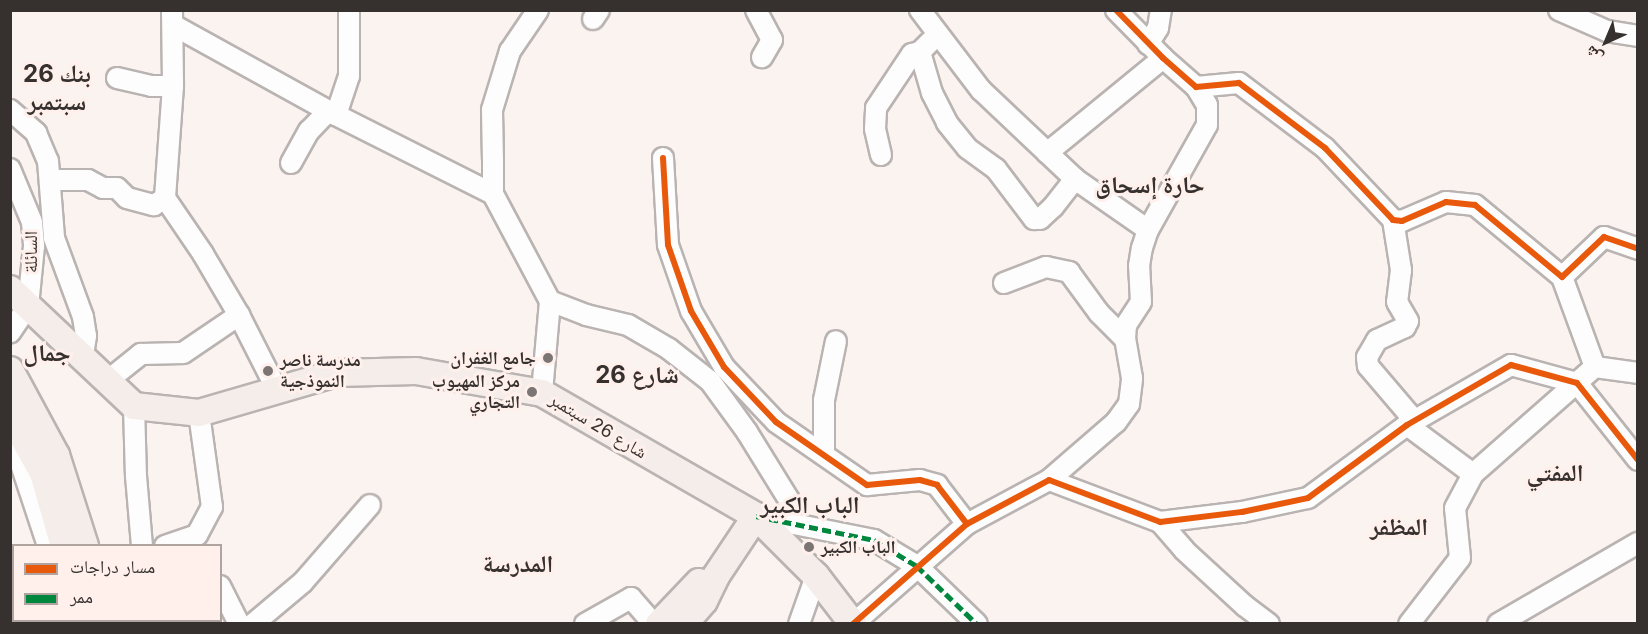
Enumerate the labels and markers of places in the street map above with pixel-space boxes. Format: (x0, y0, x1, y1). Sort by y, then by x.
place label: جامع الغفران (450, 347, 536, 369)
place label: مدرسة ناصر النموذجية (280, 350, 361, 392)
marker: جامع الغفران (541, 351, 555, 365)
marker: مدرسة ناصر النموذجية (261, 364, 275, 378)
place label: مركز المهيوب التجاري (432, 371, 520, 413)
marker: مركز المهيوب التجاري (525, 385, 539, 399)
place label: الباب الكبير (821, 536, 895, 558)
marker: الباب الكبير (802, 540, 816, 554)

